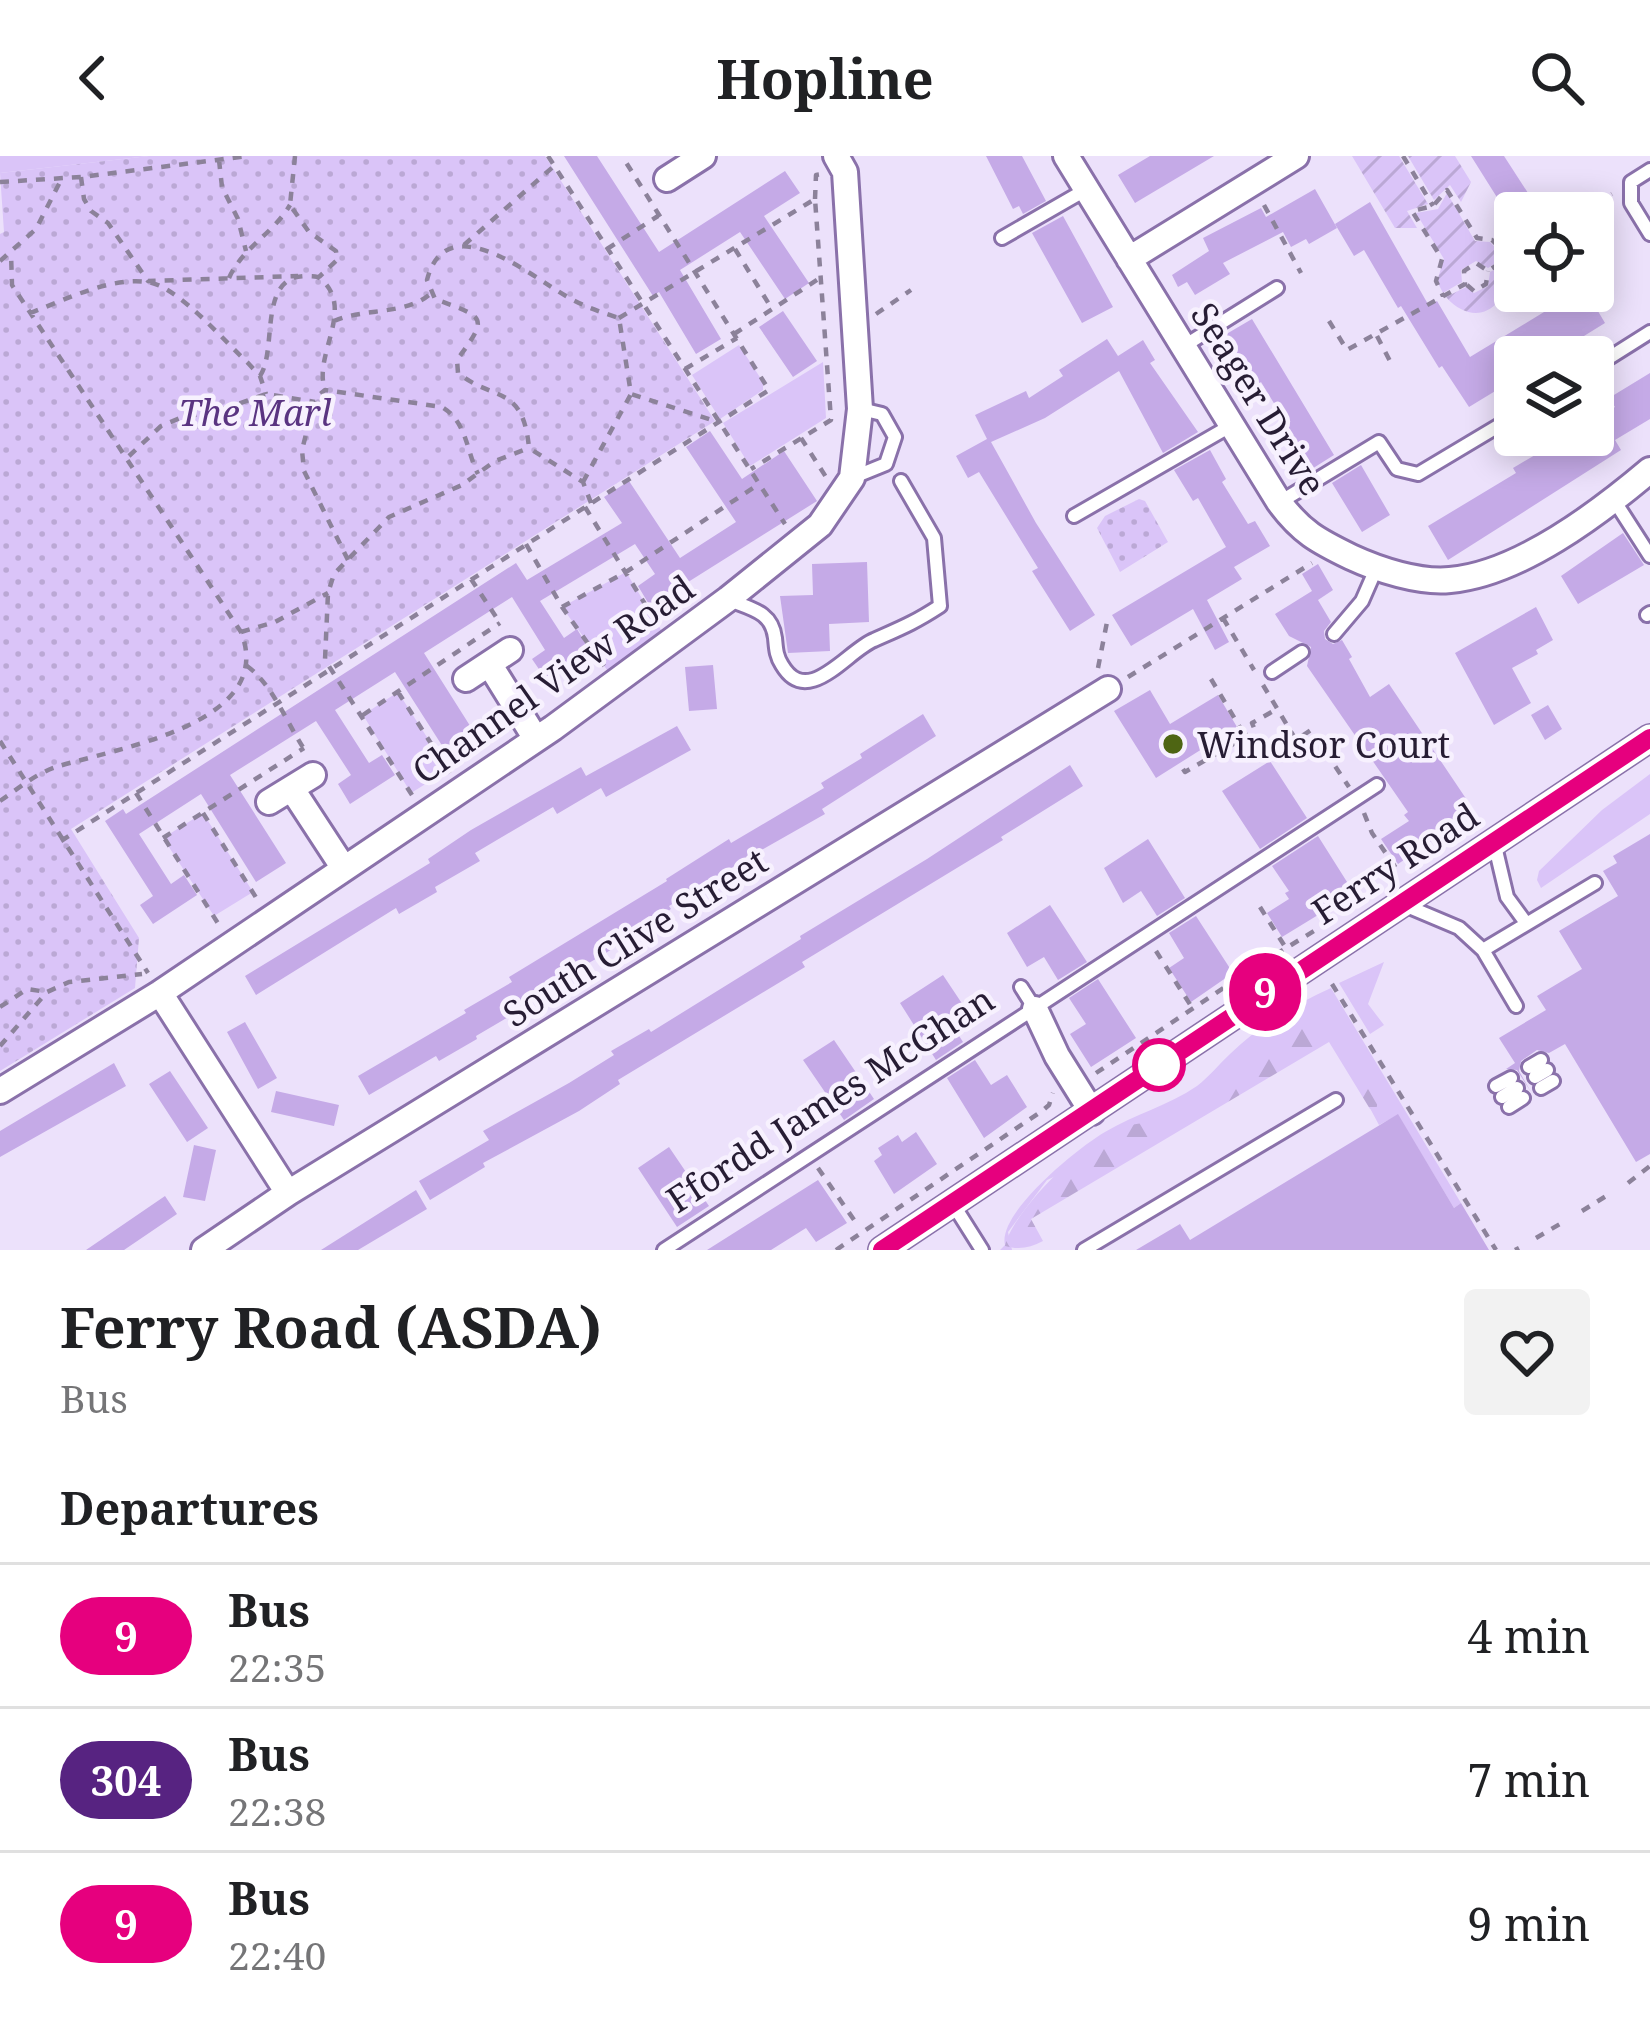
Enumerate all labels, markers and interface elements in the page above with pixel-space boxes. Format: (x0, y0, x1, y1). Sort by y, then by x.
text: Hopline (716, 41, 934, 115)
icon: back (60, 45, 126, 111)
icon: search (1524, 45, 1590, 111)
map controls (1494, 192, 1614, 456)
button: locate (1494, 192, 1614, 312)
street label: Seager Drive (1180, 293, 1338, 505)
button: layers (1494, 336, 1614, 456)
park label: The Marl (178, 388, 332, 437)
street label: Channel View Road (402, 563, 704, 795)
place label: Windsor Court (1197, 720, 1450, 769)
marker: Windsor Court (1160, 731, 1186, 757)
street label: Ferry Road (1302, 791, 1488, 935)
street label: South Clive Street (494, 836, 776, 1038)
line badge: 9 (1226, 953, 1304, 1031)
text: 9 (1253, 963, 1277, 1020)
street label: Ffordd James McGhan (657, 975, 1003, 1223)
unlabelled marker (1134, 1040, 1184, 1090)
text: Ferry Road (ASDA) (60, 1287, 602, 1365)
button: heart (1464, 1289, 1590, 1415)
text: Bus (60, 1371, 128, 1424)
text: Departures (60, 1477, 319, 1538)
text: Bus (228, 1579, 310, 1640)
text: 4 min (1467, 1605, 1590, 1666)
text: 9 (114, 1607, 138, 1664)
text: 22:35 (228, 1640, 326, 1693)
text: Bus (228, 1723, 310, 1784)
text: 7 min (1467, 1749, 1590, 1810)
text: 304 (90, 1751, 162, 1808)
text: 22:38 (228, 1784, 326, 1837)
text: Bus (228, 1867, 310, 1928)
text: 9 min (1467, 1893, 1590, 1954)
text: 9 (114, 1895, 138, 1952)
text: 22:40 (228, 1928, 326, 1981)

